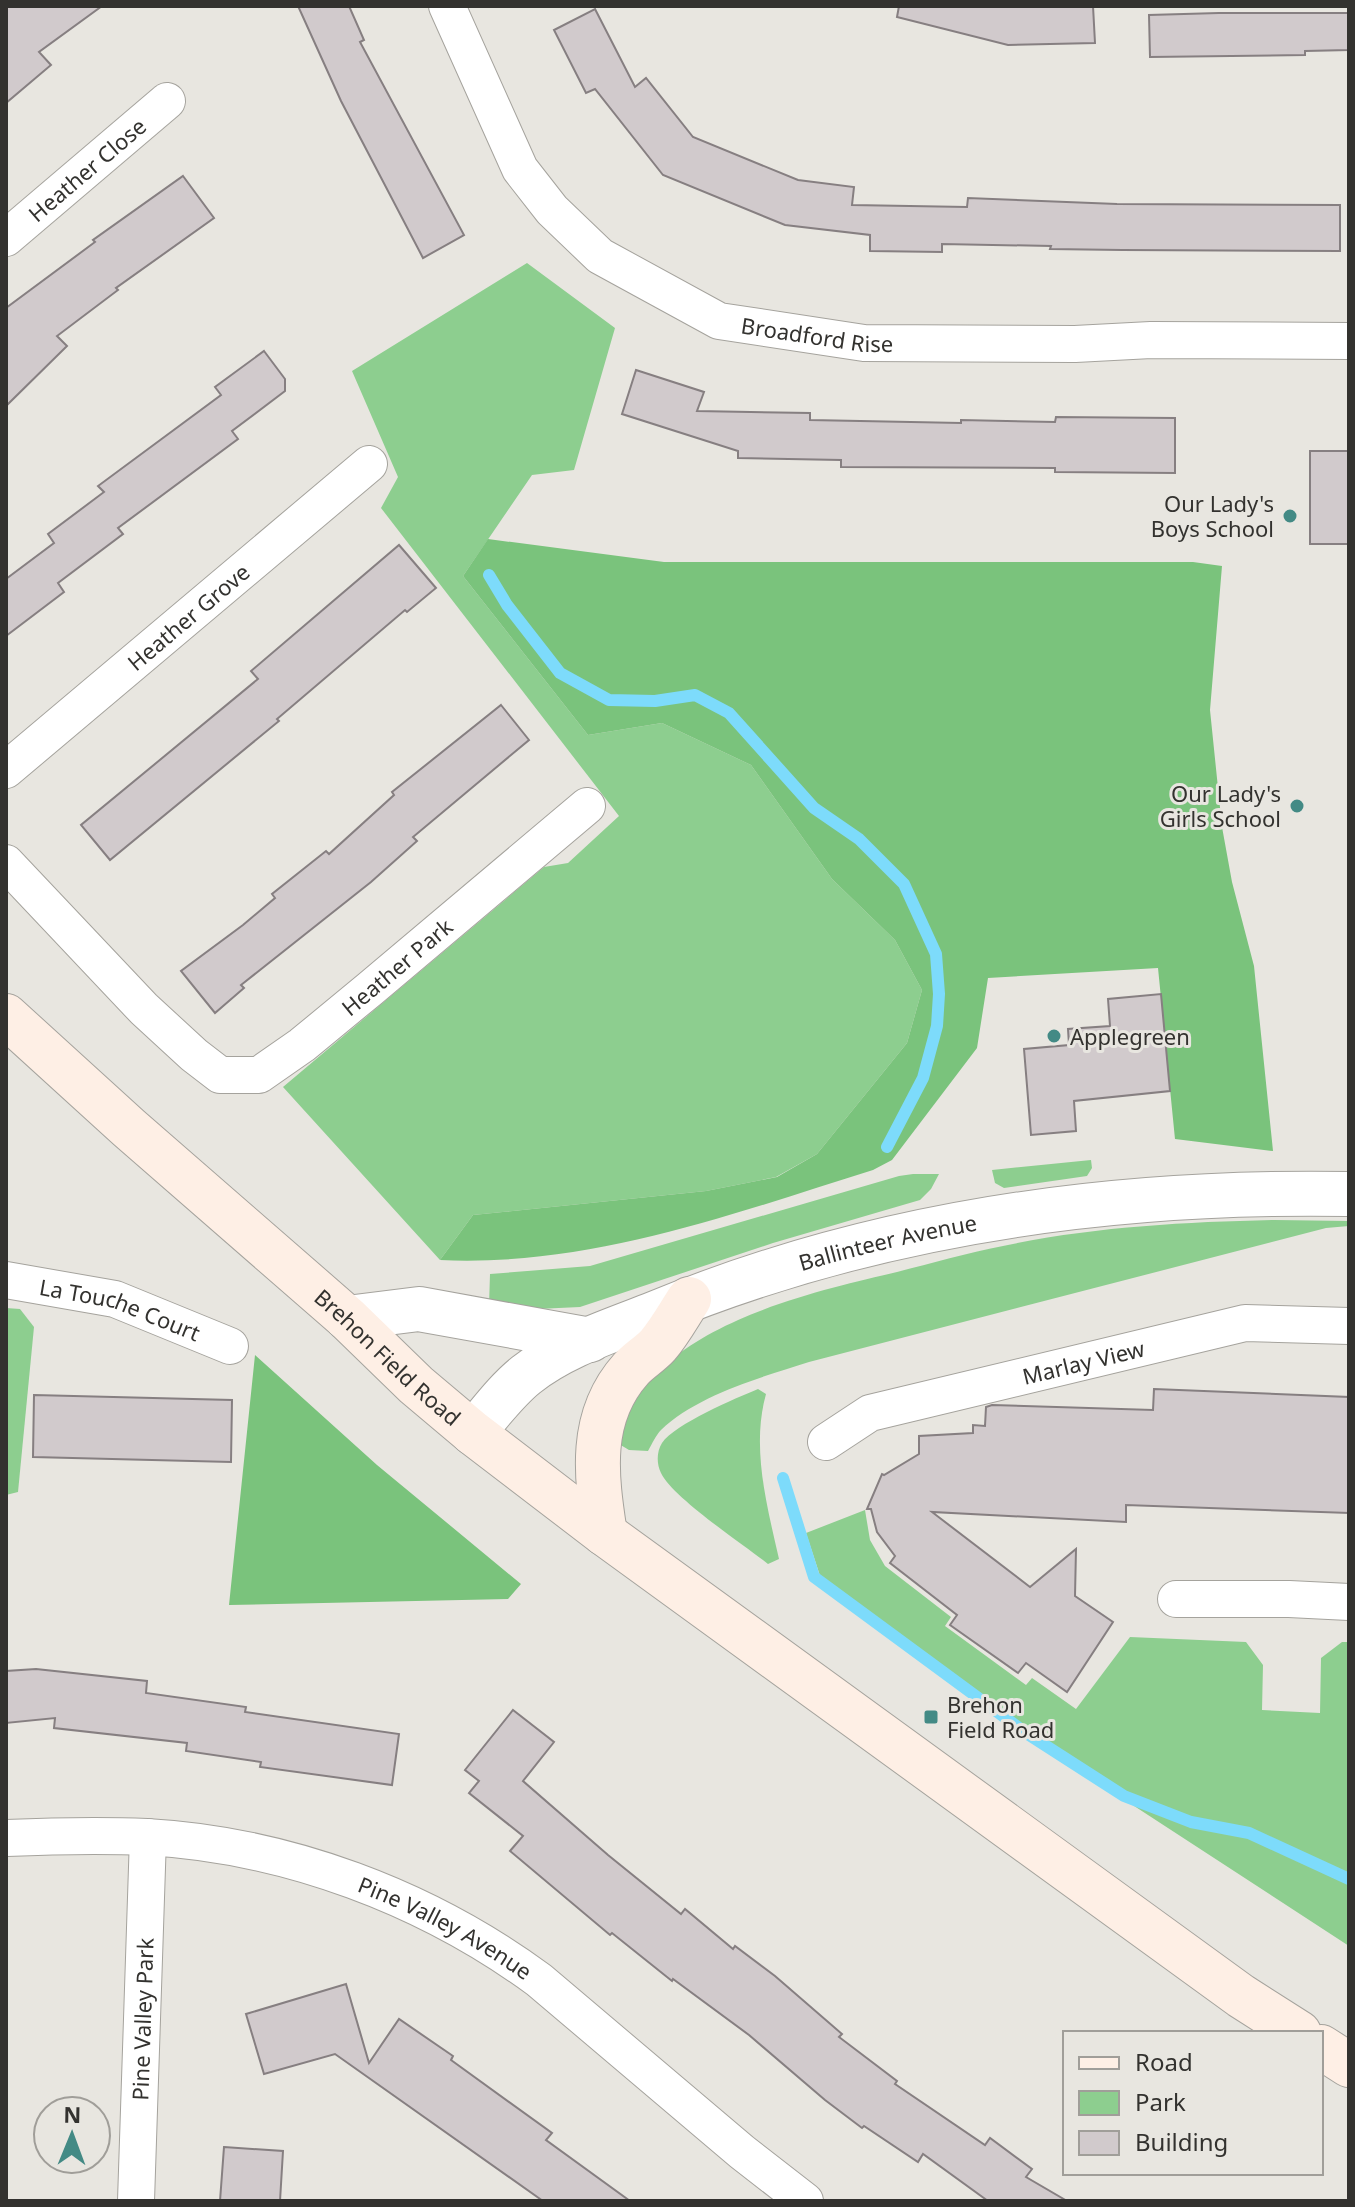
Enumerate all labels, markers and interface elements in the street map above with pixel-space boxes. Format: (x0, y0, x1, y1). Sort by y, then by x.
street label: Heather Close (22, 111, 152, 228)
street label: Broadford Rise (739, 310, 893, 358)
place label: Our Lady's Boys School (1151, 488, 1274, 543)
marker: Our Lady's Boys School (1281, 507, 1299, 525)
street label: Heather Grove (121, 556, 255, 677)
place label: Our Lady's Girls School (1160, 778, 1281, 833)
marker: Our Lady's Girls School (1288, 797, 1306, 815)
street label: Heather Park (335, 911, 459, 1022)
place label: Applegreen (1070, 1021, 1190, 1051)
marker: Applegreen (1045, 1027, 1063, 1045)
street label: Ballinteer Avenue (795, 1207, 979, 1277)
street label: La Touche Court (37, 1271, 205, 1347)
street label: Brehon Field Road (308, 1282, 468, 1432)
street label: Marlay View (1019, 1333, 1148, 1391)
place label: Brehon Field Road (947, 1689, 1054, 1744)
marker: Brehon Field Road (922, 1708, 940, 1726)
street label: Pine Valley Avenue (354, 1869, 538, 1986)
street label: Pine Valley Park (124, 1937, 160, 2101)
legend (1063, 2031, 1323, 2175)
text: Road (1135, 2045, 1193, 2078)
text: Park (1135, 2085, 1186, 2118)
north arrow (32, 2095, 112, 2175)
text: N (63, 2099, 82, 2129)
text: Building (1135, 2125, 1228, 2158)

